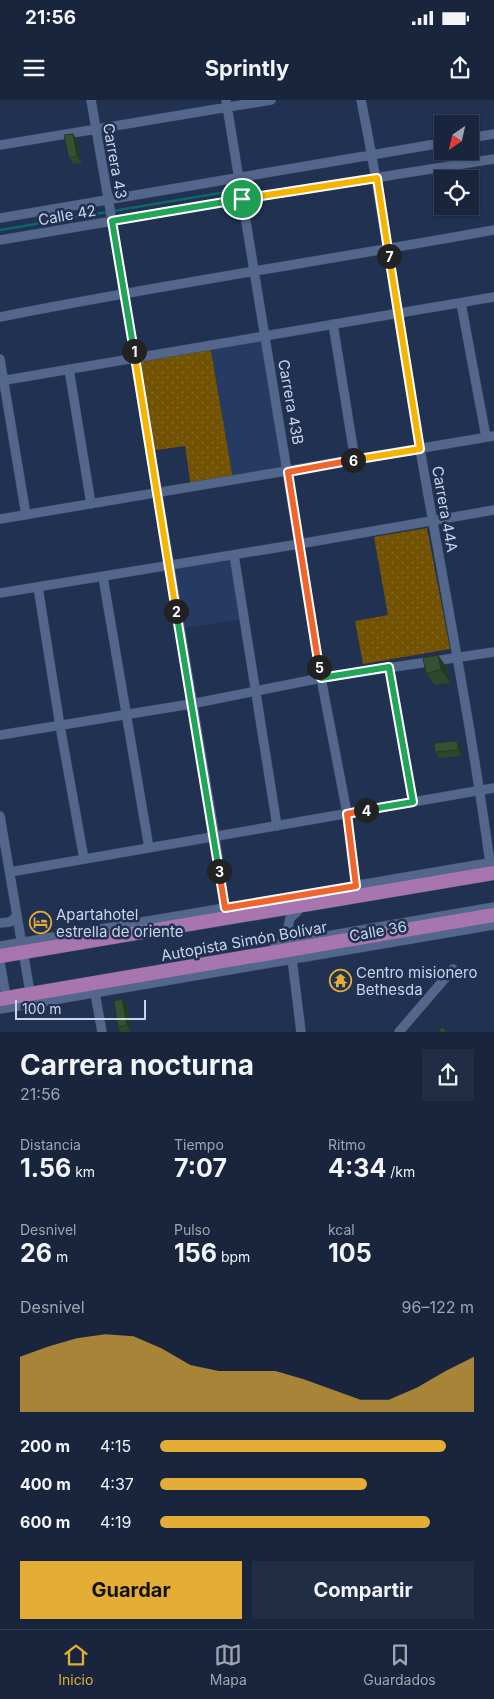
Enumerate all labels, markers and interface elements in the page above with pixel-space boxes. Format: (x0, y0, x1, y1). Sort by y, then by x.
text: 21:56 (25, 6, 76, 29)
icon: menu (20, 54, 48, 82)
icon: share (446, 54, 474, 82)
text: Sprintly (205, 55, 289, 81)
north arrow (434, 115, 479, 160)
map controls (434, 115, 479, 215)
street label: Carrera 43 (99, 122, 131, 200)
button: locate (434, 170, 479, 215)
pin (221, 178, 263, 220)
icon: arrive (228, 185, 256, 213)
street label: Calle 42 (37, 201, 97, 229)
pin: 7 (376, 244, 402, 268)
text: 7 (385, 248, 394, 265)
pin: 1 (122, 338, 146, 364)
text: 1 (131, 343, 138, 360)
street label: Carrera 43B (274, 358, 308, 446)
pin: 6 (340, 448, 366, 472)
text: 6 (349, 452, 358, 469)
street label: Carrera 44A (428, 464, 462, 554)
pin: 2 (164, 598, 188, 624)
text: 2 (172, 603, 181, 620)
pin: 5 (306, 654, 332, 680)
text: 5 (315, 659, 324, 676)
pin: 4 (354, 798, 378, 822)
text: 4 (362, 802, 371, 819)
pin: 3 (206, 858, 232, 884)
text: 3 (215, 863, 224, 880)
place label: Apartahotel estrella de oriente (56, 905, 183, 941)
hotel icon: Apartahotel estrella de oriente (28, 911, 52, 935)
street label: Autopista Simón Bolívar (159, 917, 329, 965)
street label: Calle 36 (348, 917, 408, 945)
place label: Centro misionero Bethesda (356, 963, 477, 999)
temple icon: Centro misionero Bethesda (328, 969, 352, 993)
scale bar (15, 996, 146, 1020)
text: 100 m (22, 1000, 62, 1017)
text: Carrera nocturna (20, 1048, 254, 1082)
button: share (422, 1049, 474, 1101)
text: 21:56 (20, 1084, 61, 1104)
text: Distancia (20, 1136, 81, 1153)
text: Tiempo (174, 1136, 224, 1153)
text: Ritmo (328, 1136, 366, 1153)
text: 1.56 (20, 1153, 71, 1183)
text: 7:07 (174, 1153, 227, 1183)
text: 4:34 (328, 1153, 386, 1183)
text: km (71, 1163, 95, 1180)
text: /km (386, 1163, 415, 1180)
text: Desnivel (20, 1221, 76, 1238)
text: Pulso (174, 1221, 210, 1238)
text: kcal (328, 1221, 355, 1238)
text: 26 (20, 1238, 52, 1268)
text: 156 (174, 1238, 217, 1268)
text: 105 (328, 1238, 372, 1268)
text: m (52, 1248, 68, 1265)
text: bpm (217, 1248, 250, 1265)
text: Desnivel (20, 1297, 85, 1317)
text: 96–122 m (402, 1297, 474, 1317)
text: 200 m (20, 1436, 70, 1456)
text: 4:15 (100, 1436, 131, 1456)
text: 400 m (20, 1474, 71, 1494)
text: 4:37 (100, 1474, 134, 1494)
text: 600 m (20, 1512, 70, 1532)
text: 4:19 (100, 1512, 131, 1532)
button: Guardar (20, 1561, 242, 1619)
button: Compartir (252, 1561, 474, 1619)
tab: Inicio (58, 1641, 93, 1688)
tab: Mapa (210, 1641, 247, 1688)
tab: Guardados (363, 1641, 436, 1688)

